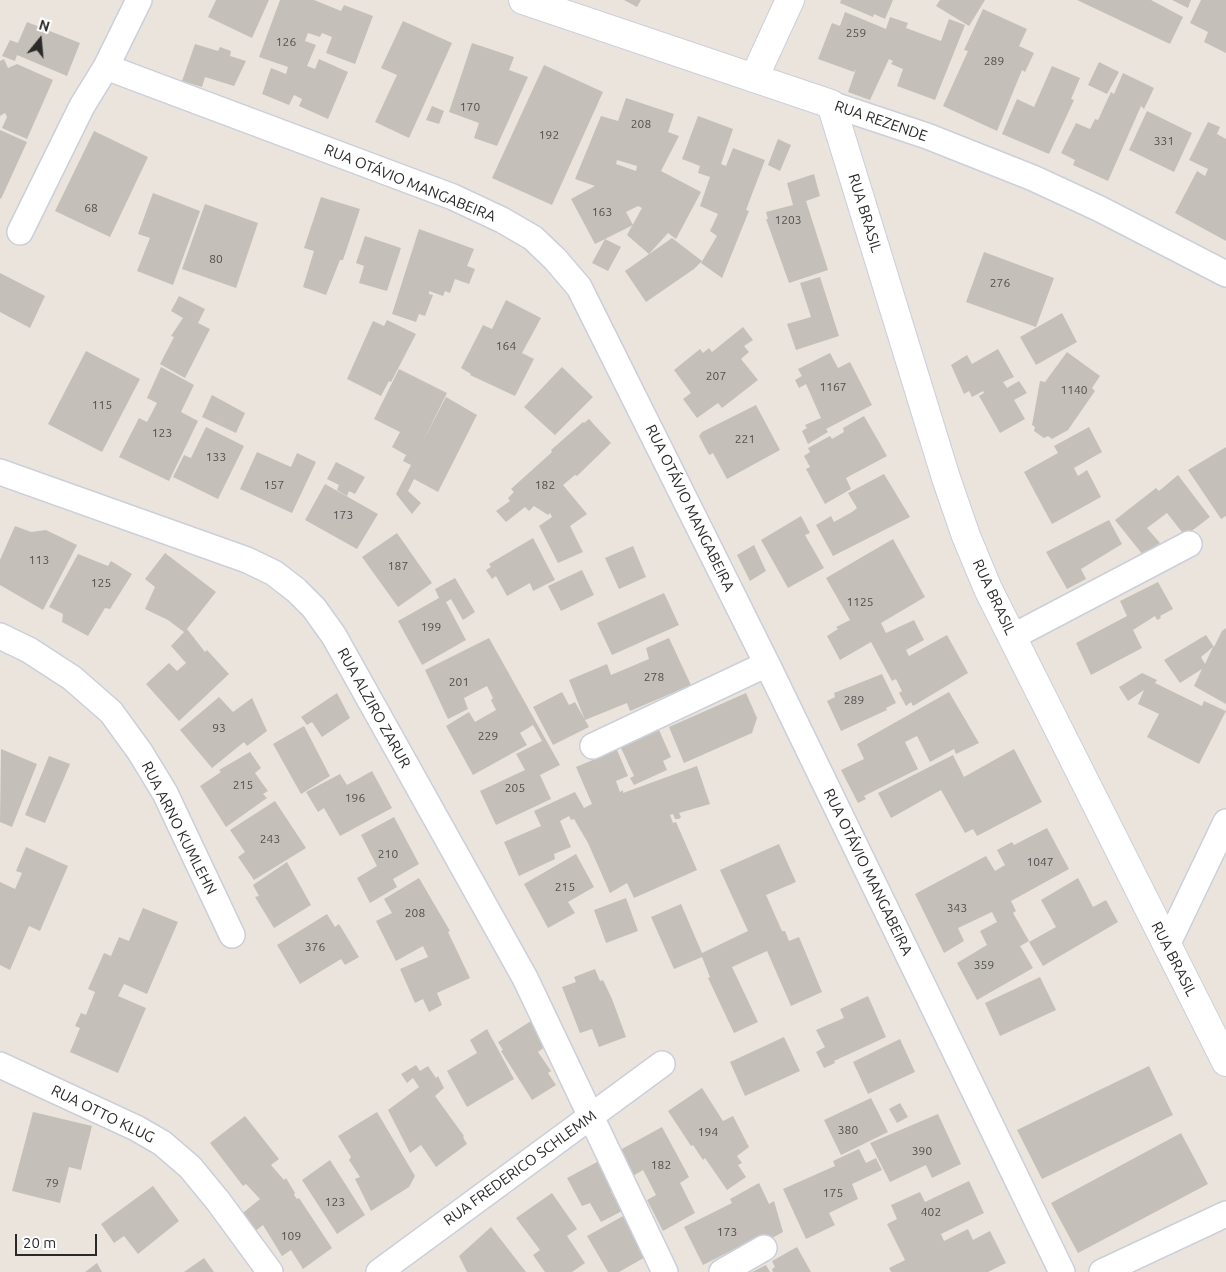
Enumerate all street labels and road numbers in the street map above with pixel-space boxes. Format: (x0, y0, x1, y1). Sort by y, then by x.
street label: RUA REZENDE (832, 97, 930, 145)
street label: RUA OTÁVIO MANGABEIRA (322, 140, 498, 226)
street label: RUA BRASIL (844, 171, 886, 255)
street label: RUA OTÁVIO MANGABEIRA (642, 422, 738, 594)
street label: RUA BRASIL (969, 556, 1019, 638)
street label: RUA ALZIRO ZARUR (334, 645, 414, 771)
street label: RUA ARNO KUMLEHN (138, 758, 220, 898)
street label: RUA OTÁVIO MANGABEIRA (820, 786, 916, 958)
street label: RUA BRASIL (1148, 919, 1200, 999)
street label: RUA OTTO KLUG (48, 1081, 158, 1147)
street label: RUA FREDERICO SCHLEMM (440, 1107, 600, 1229)

